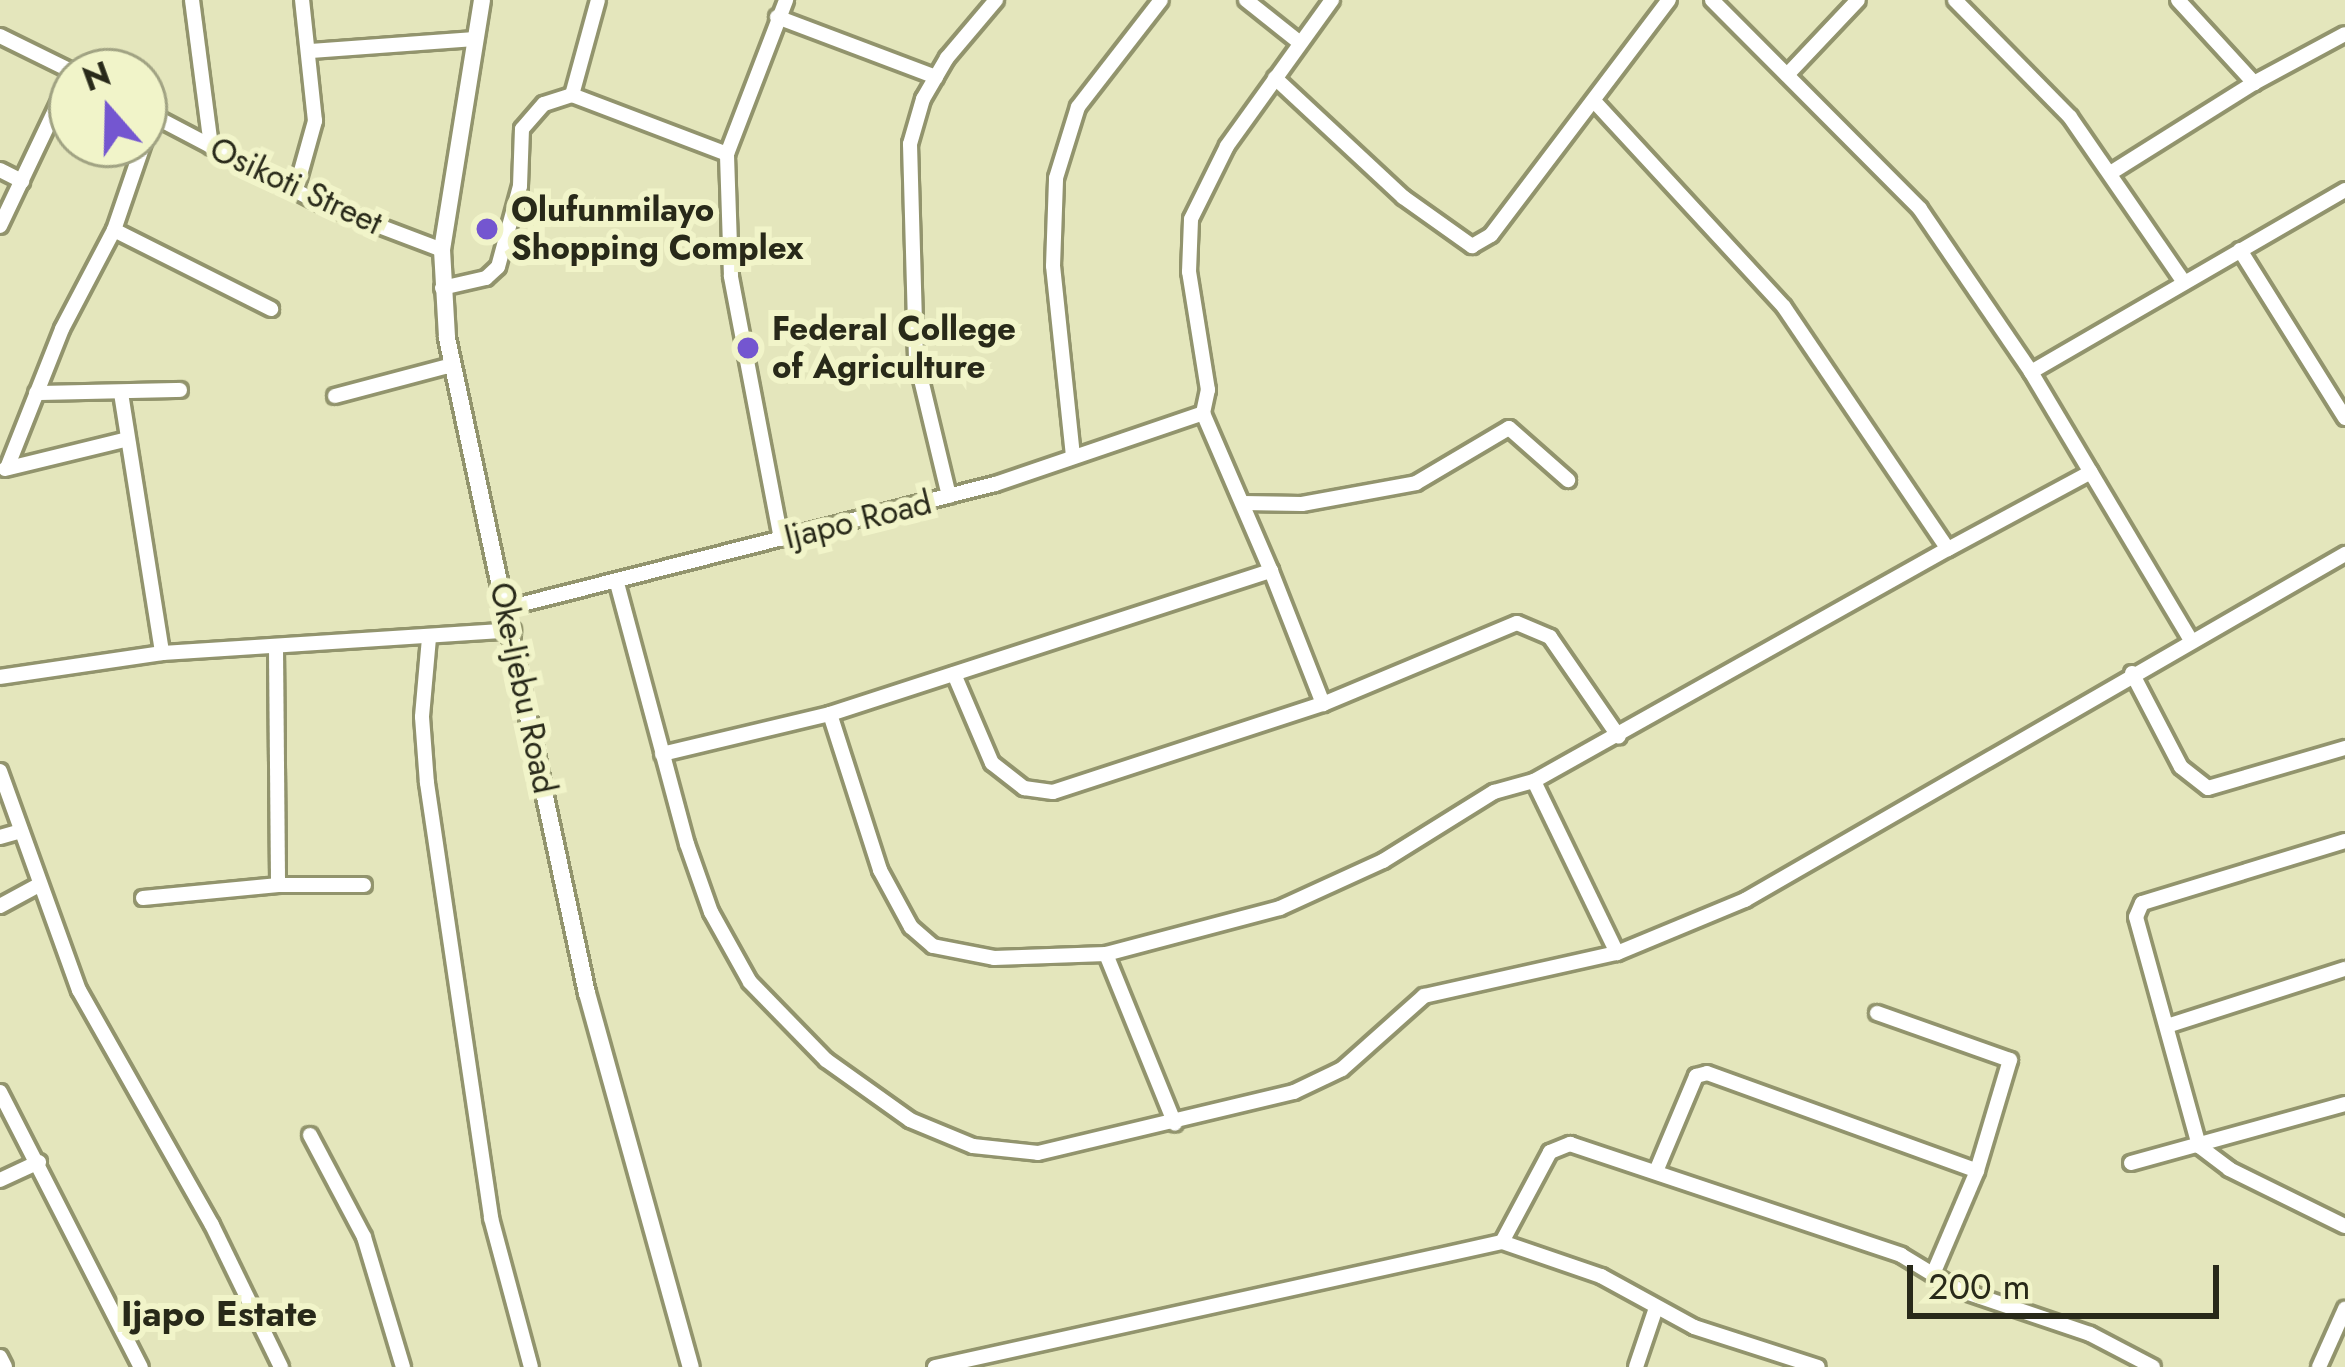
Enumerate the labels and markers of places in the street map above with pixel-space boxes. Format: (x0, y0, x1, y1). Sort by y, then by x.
place label: Olufunmilayo Shopping Complex (511, 190, 804, 268)
marker: Olufunmilayo Shopping Complex (474, 216, 500, 242)
place label: Federal College of Agriculture (772, 309, 1016, 387)
marker: Federal College of Agriculture (735, 335, 761, 361)

